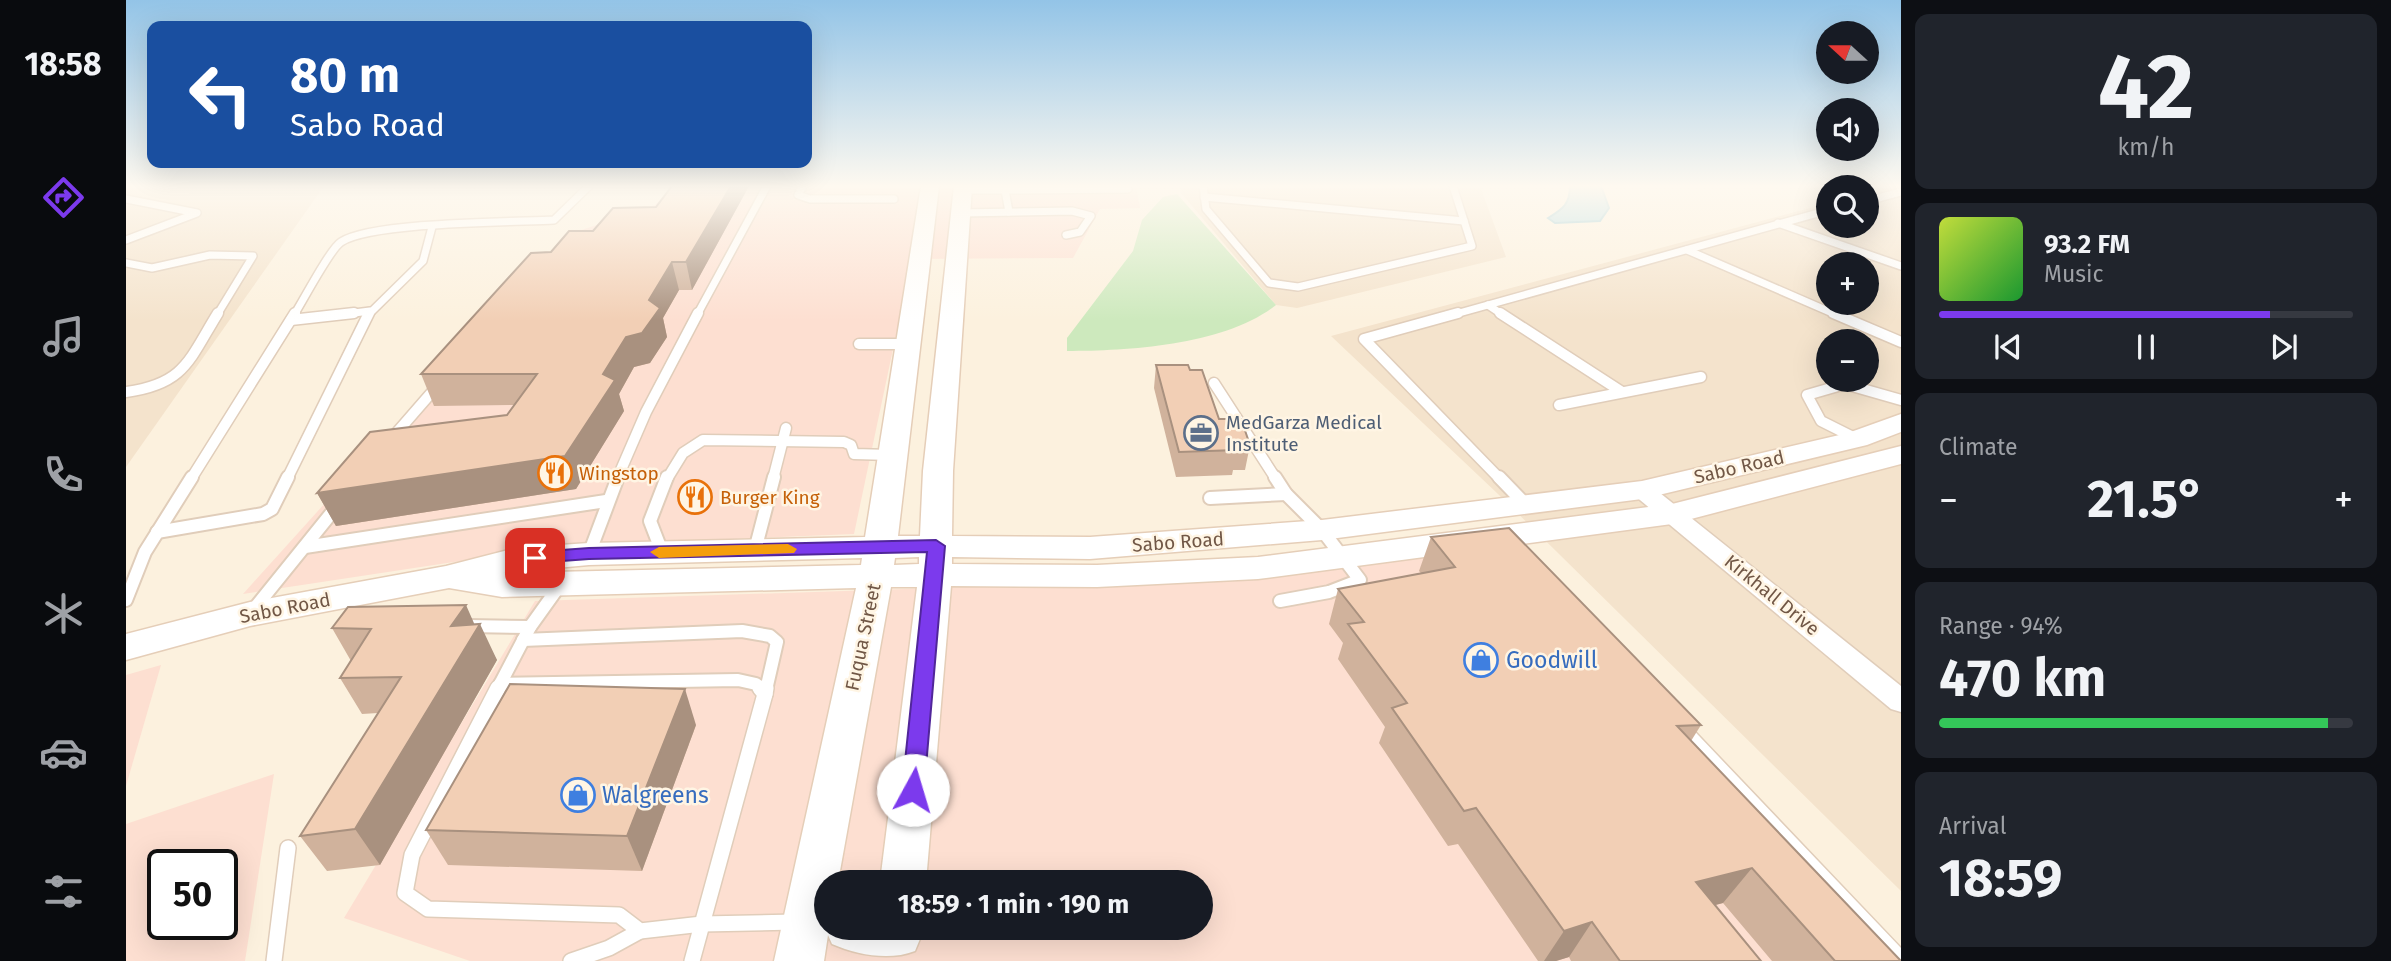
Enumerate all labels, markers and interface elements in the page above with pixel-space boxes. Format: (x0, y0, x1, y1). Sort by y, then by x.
north arrow (1816, 21, 1880, 84)
map controls (1816, 21, 1879, 392)
text: 42 (2098, 33, 2194, 142)
text: 18:58 (24, 45, 102, 83)
text: 80 m (290, 46, 400, 105)
icon: left (175, 49, 266, 140)
button: sound (1816, 98, 1879, 161)
text: Sabo Road (290, 106, 445, 144)
text: km/h (2118, 133, 2174, 161)
icon: directions (39, 173, 88, 222)
button: search (1816, 175, 1879, 238)
text: 93.2 FM (2044, 229, 2130, 260)
button: + (1816, 252, 1879, 315)
text: Music (2044, 260, 2104, 288)
icon: music (39, 312, 88, 361)
icon: previous (1989, 328, 2027, 366)
icon: pause (2127, 328, 2165, 366)
icon: next (2265, 328, 2303, 366)
button: − (1816, 329, 1879, 392)
place label: MedGarza Medical Institute (1226, 411, 1382, 456)
office icon: MedGarza Medical Institute (1182, 414, 1220, 452)
text: Climate (1939, 433, 2018, 461)
street label: Sabo Road (1692, 445, 1786, 489)
icon: phone (39, 450, 88, 499)
restaurant icon: Wingstop (536, 454, 574, 492)
place label: Wingstop (579, 462, 659, 485)
text: 21.5° (2087, 468, 2205, 531)
text: − (1939, 477, 1958, 523)
text: + (2334, 477, 2353, 523)
restaurant icon: Burger King (676, 478, 714, 516)
place label: Burger King (720, 486, 820, 509)
street label: Sabo Road (1131, 527, 1225, 557)
pin (505, 528, 565, 588)
icon: arrive (516, 539, 554, 577)
street label: Kirkhall Drive (1720, 550, 1824, 640)
street label: Fuqua Street (840, 581, 886, 693)
street label: Sabo Road (238, 588, 332, 628)
icon: climate (39, 589, 88, 638)
text: Range · 94% (1939, 612, 2063, 640)
shop icon: Goodwill (1462, 641, 1500, 679)
place label: Goodwill (1506, 646, 1598, 674)
text: 470 km (1939, 647, 2106, 710)
icon: car (39, 728, 88, 777)
position arrow (876, 753, 950, 827)
shop icon: Walgreens (559, 776, 597, 814)
place label: Walgreens (602, 781, 709, 809)
text: Arrival (1939, 812, 2006, 840)
text: 18:59 (1939, 847, 2062, 910)
speed limit sign: 50 (147, 849, 238, 940)
icon: filters (39, 867, 88, 916)
text: 18:59 · 1 min · 190 m (898, 889, 1129, 920)

